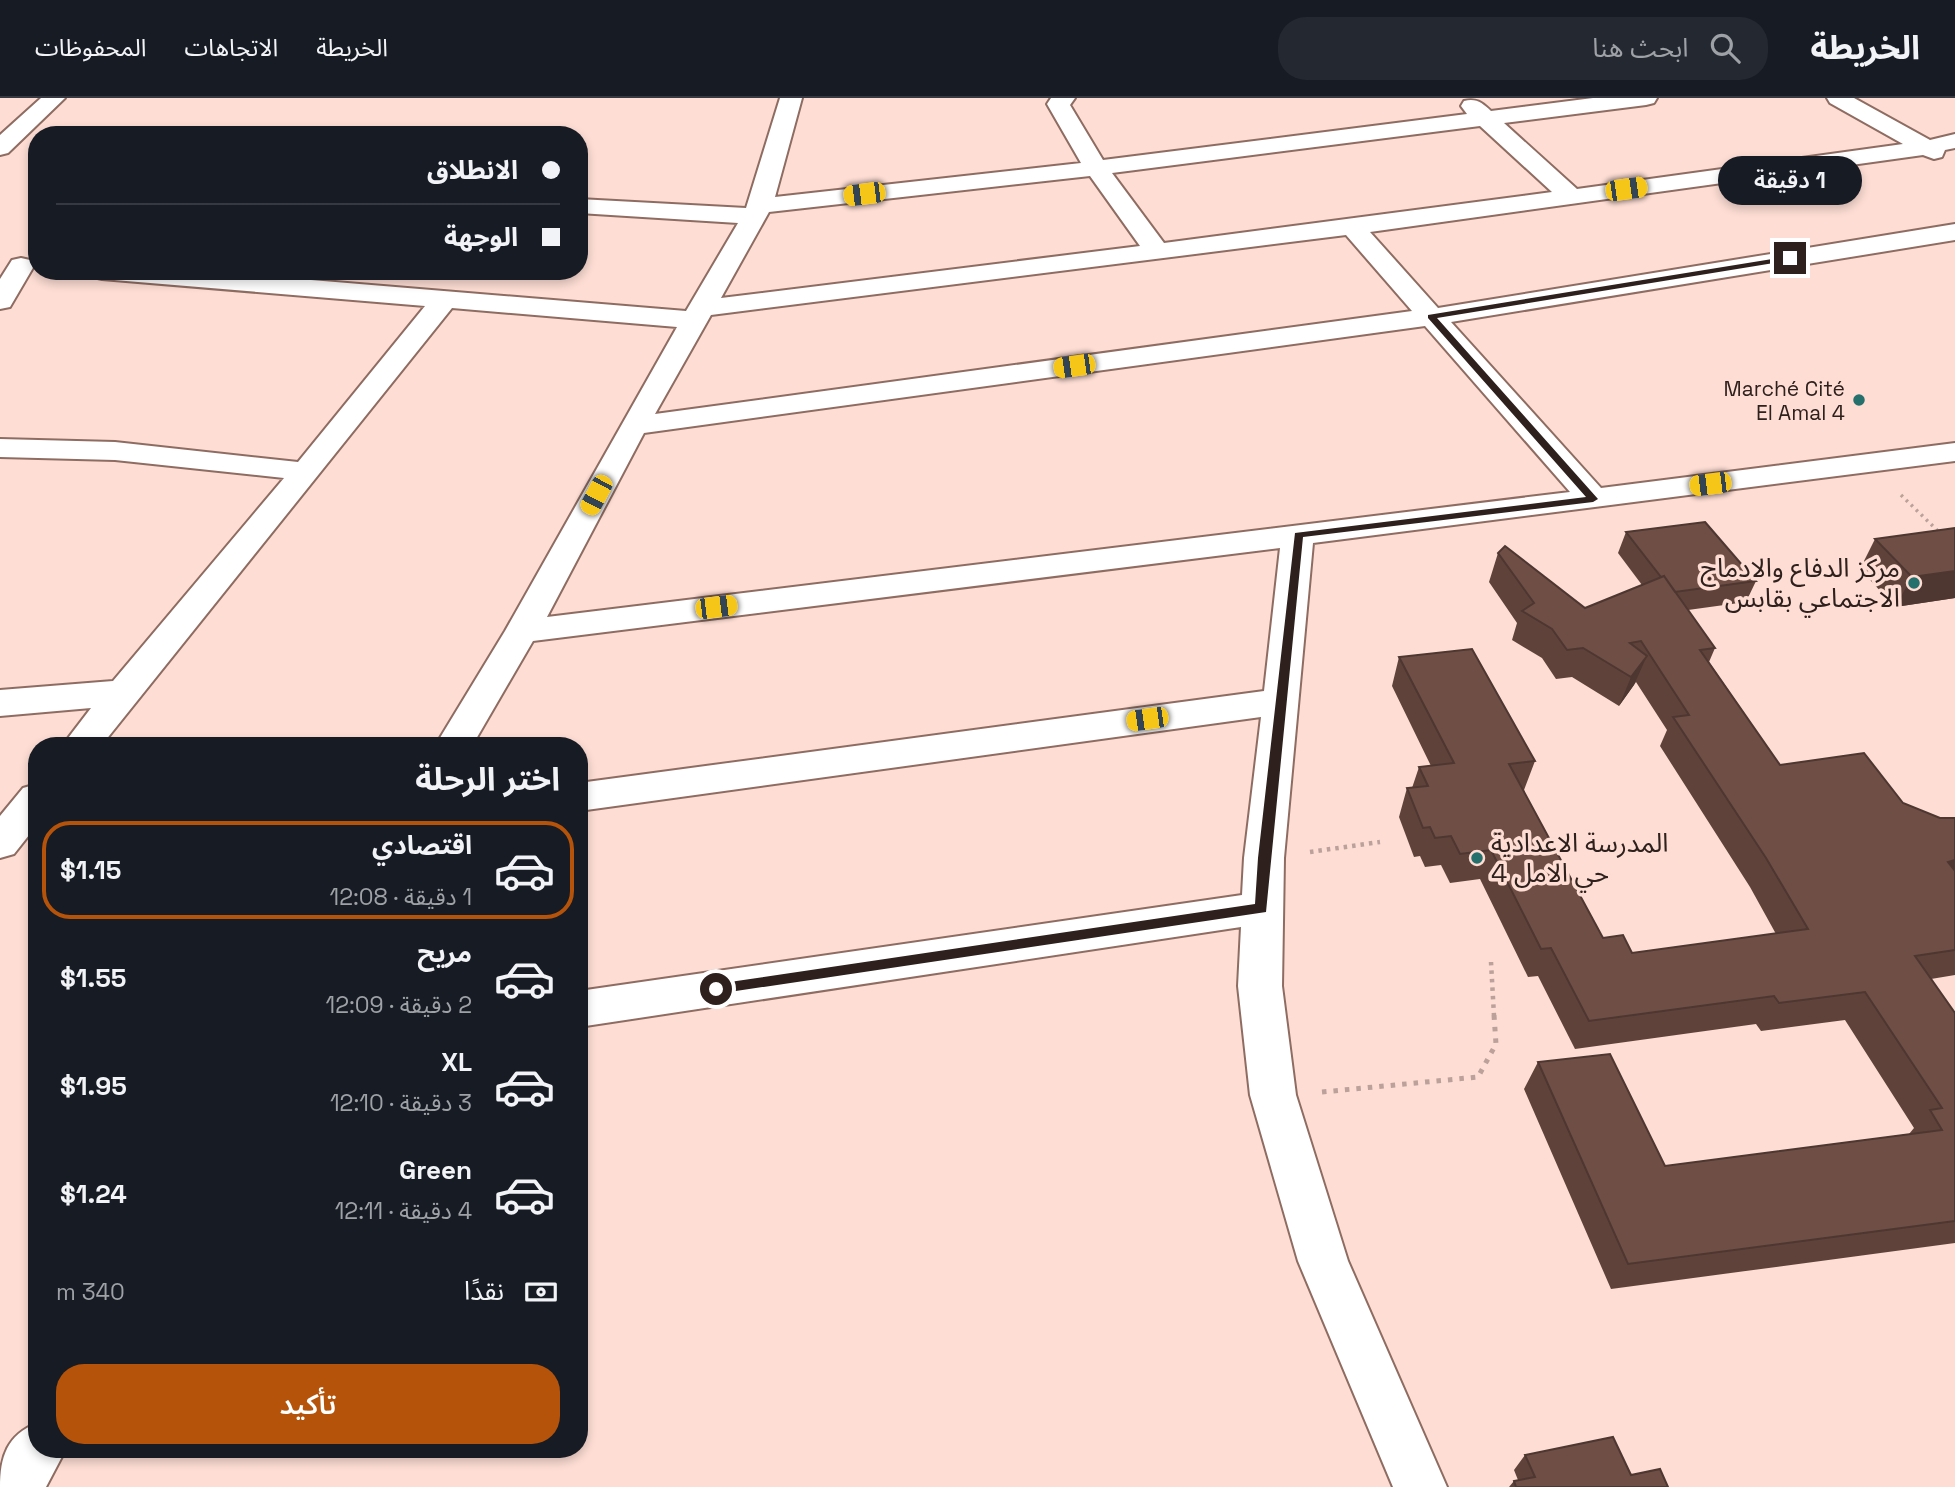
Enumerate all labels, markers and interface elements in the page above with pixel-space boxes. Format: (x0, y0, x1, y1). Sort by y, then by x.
search box (1278, 17, 1768, 80)
text: الخريطة (1810, 27, 1920, 69)
icon: search (1706, 29, 1744, 67)
text: ابحث هنا (1592, 31, 1688, 65)
text: المحفوظات (35, 32, 146, 63)
text: الاتجاهات (184, 32, 278, 63)
text: الخريطة (316, 32, 388, 63)
text: الانطلاق (427, 153, 518, 187)
callout: 1 دقيقة (1718, 156, 1862, 206)
text: 1 دقيقة (1754, 165, 1826, 195)
car (1604, 176, 1649, 202)
car (842, 181, 887, 207)
text: الوجهة (444, 220, 518, 254)
route end (1774, 242, 1806, 274)
car (1052, 353, 1097, 379)
place label: Marché Cité El Amal 4 (1724, 375, 1845, 426)
marker: Marché Cité El Amal 4 (1851, 392, 1867, 408)
car (1688, 471, 1733, 497)
car (577, 472, 616, 518)
place label: مركز الدفاع والادماج الاجتماعي بقابس (1700, 551, 1900, 618)
marker: مركز الدفاع والادماج الاجتماعي بقابس (1906, 575, 1922, 591)
car (694, 594, 739, 620)
car (1125, 706, 1170, 732)
text: اختر الرحلة (415, 759, 560, 799)
place label: المدرسة الاعدادية حي الامل 4 (1491, 826, 1669, 893)
text: اقتصادي (372, 828, 472, 862)
icon: car (493, 839, 556, 902)
marker: المدرسة الاعدادية حي الامل 4 (1469, 850, 1485, 866)
text: $1.15 (60, 853, 121, 887)
text: 1 دقيقة · 12:08 (330, 882, 472, 912)
text: مريح (417, 936, 472, 970)
icon: car (493, 947, 556, 1010)
text: $1.55 (60, 961, 126, 995)
route start (700, 973, 732, 1005)
text: 2 دقيقة · 12:09 (326, 990, 472, 1020)
text: XL (441, 1045, 472, 1079)
icon: car (493, 1055, 556, 1118)
text: $1.95 (60, 1069, 127, 1103)
text: 3 دقيقة · 12:10 (330, 1088, 472, 1118)
text: Green (399, 1153, 472, 1187)
icon: car (493, 1163, 556, 1226)
text: $1.24 (60, 1177, 127, 1211)
text: 4 دقيقة · 12:11 (335, 1196, 472, 1226)
icon: cash (522, 1273, 560, 1311)
text: نقدًا (464, 1274, 504, 1308)
text: 340 m (56, 1277, 125, 1307)
button: تأكيد (56, 1364, 560, 1444)

